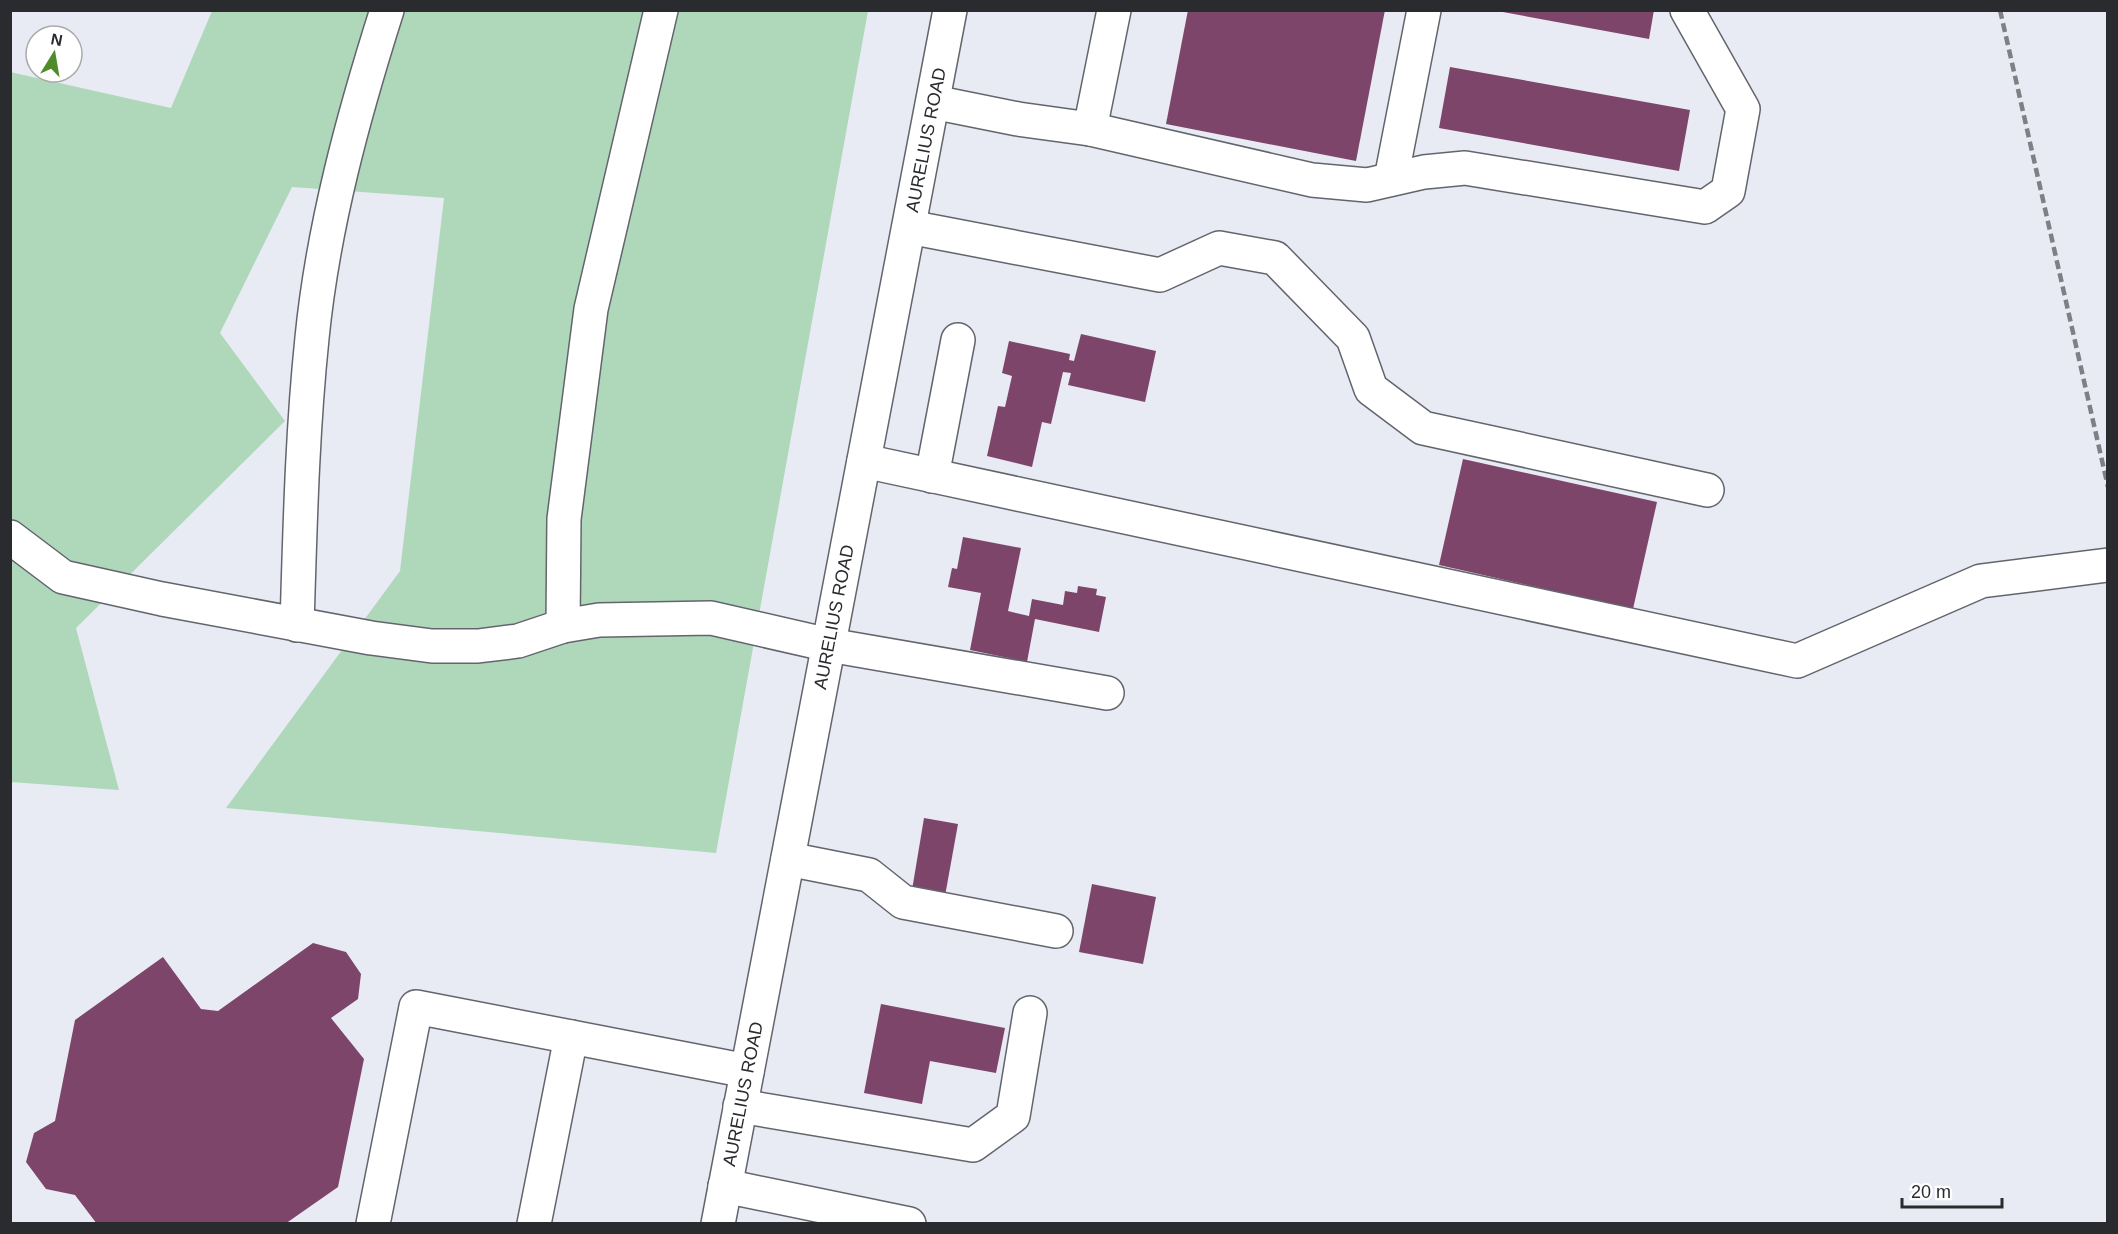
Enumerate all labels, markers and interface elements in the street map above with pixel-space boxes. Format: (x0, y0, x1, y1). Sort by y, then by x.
north arrow (24, 24, 84, 84)
text: N (49, 30, 64, 49)
street label: AURELIUS ROAD (902, 66, 950, 214)
street label: AURELIUS ROAD (810, 543, 858, 691)
street label: AURELIUS ROAD (719, 1020, 767, 1168)
scale bar (1902, 1171, 2002, 1209)
text: 20 m (1911, 1182, 1951, 1202)

